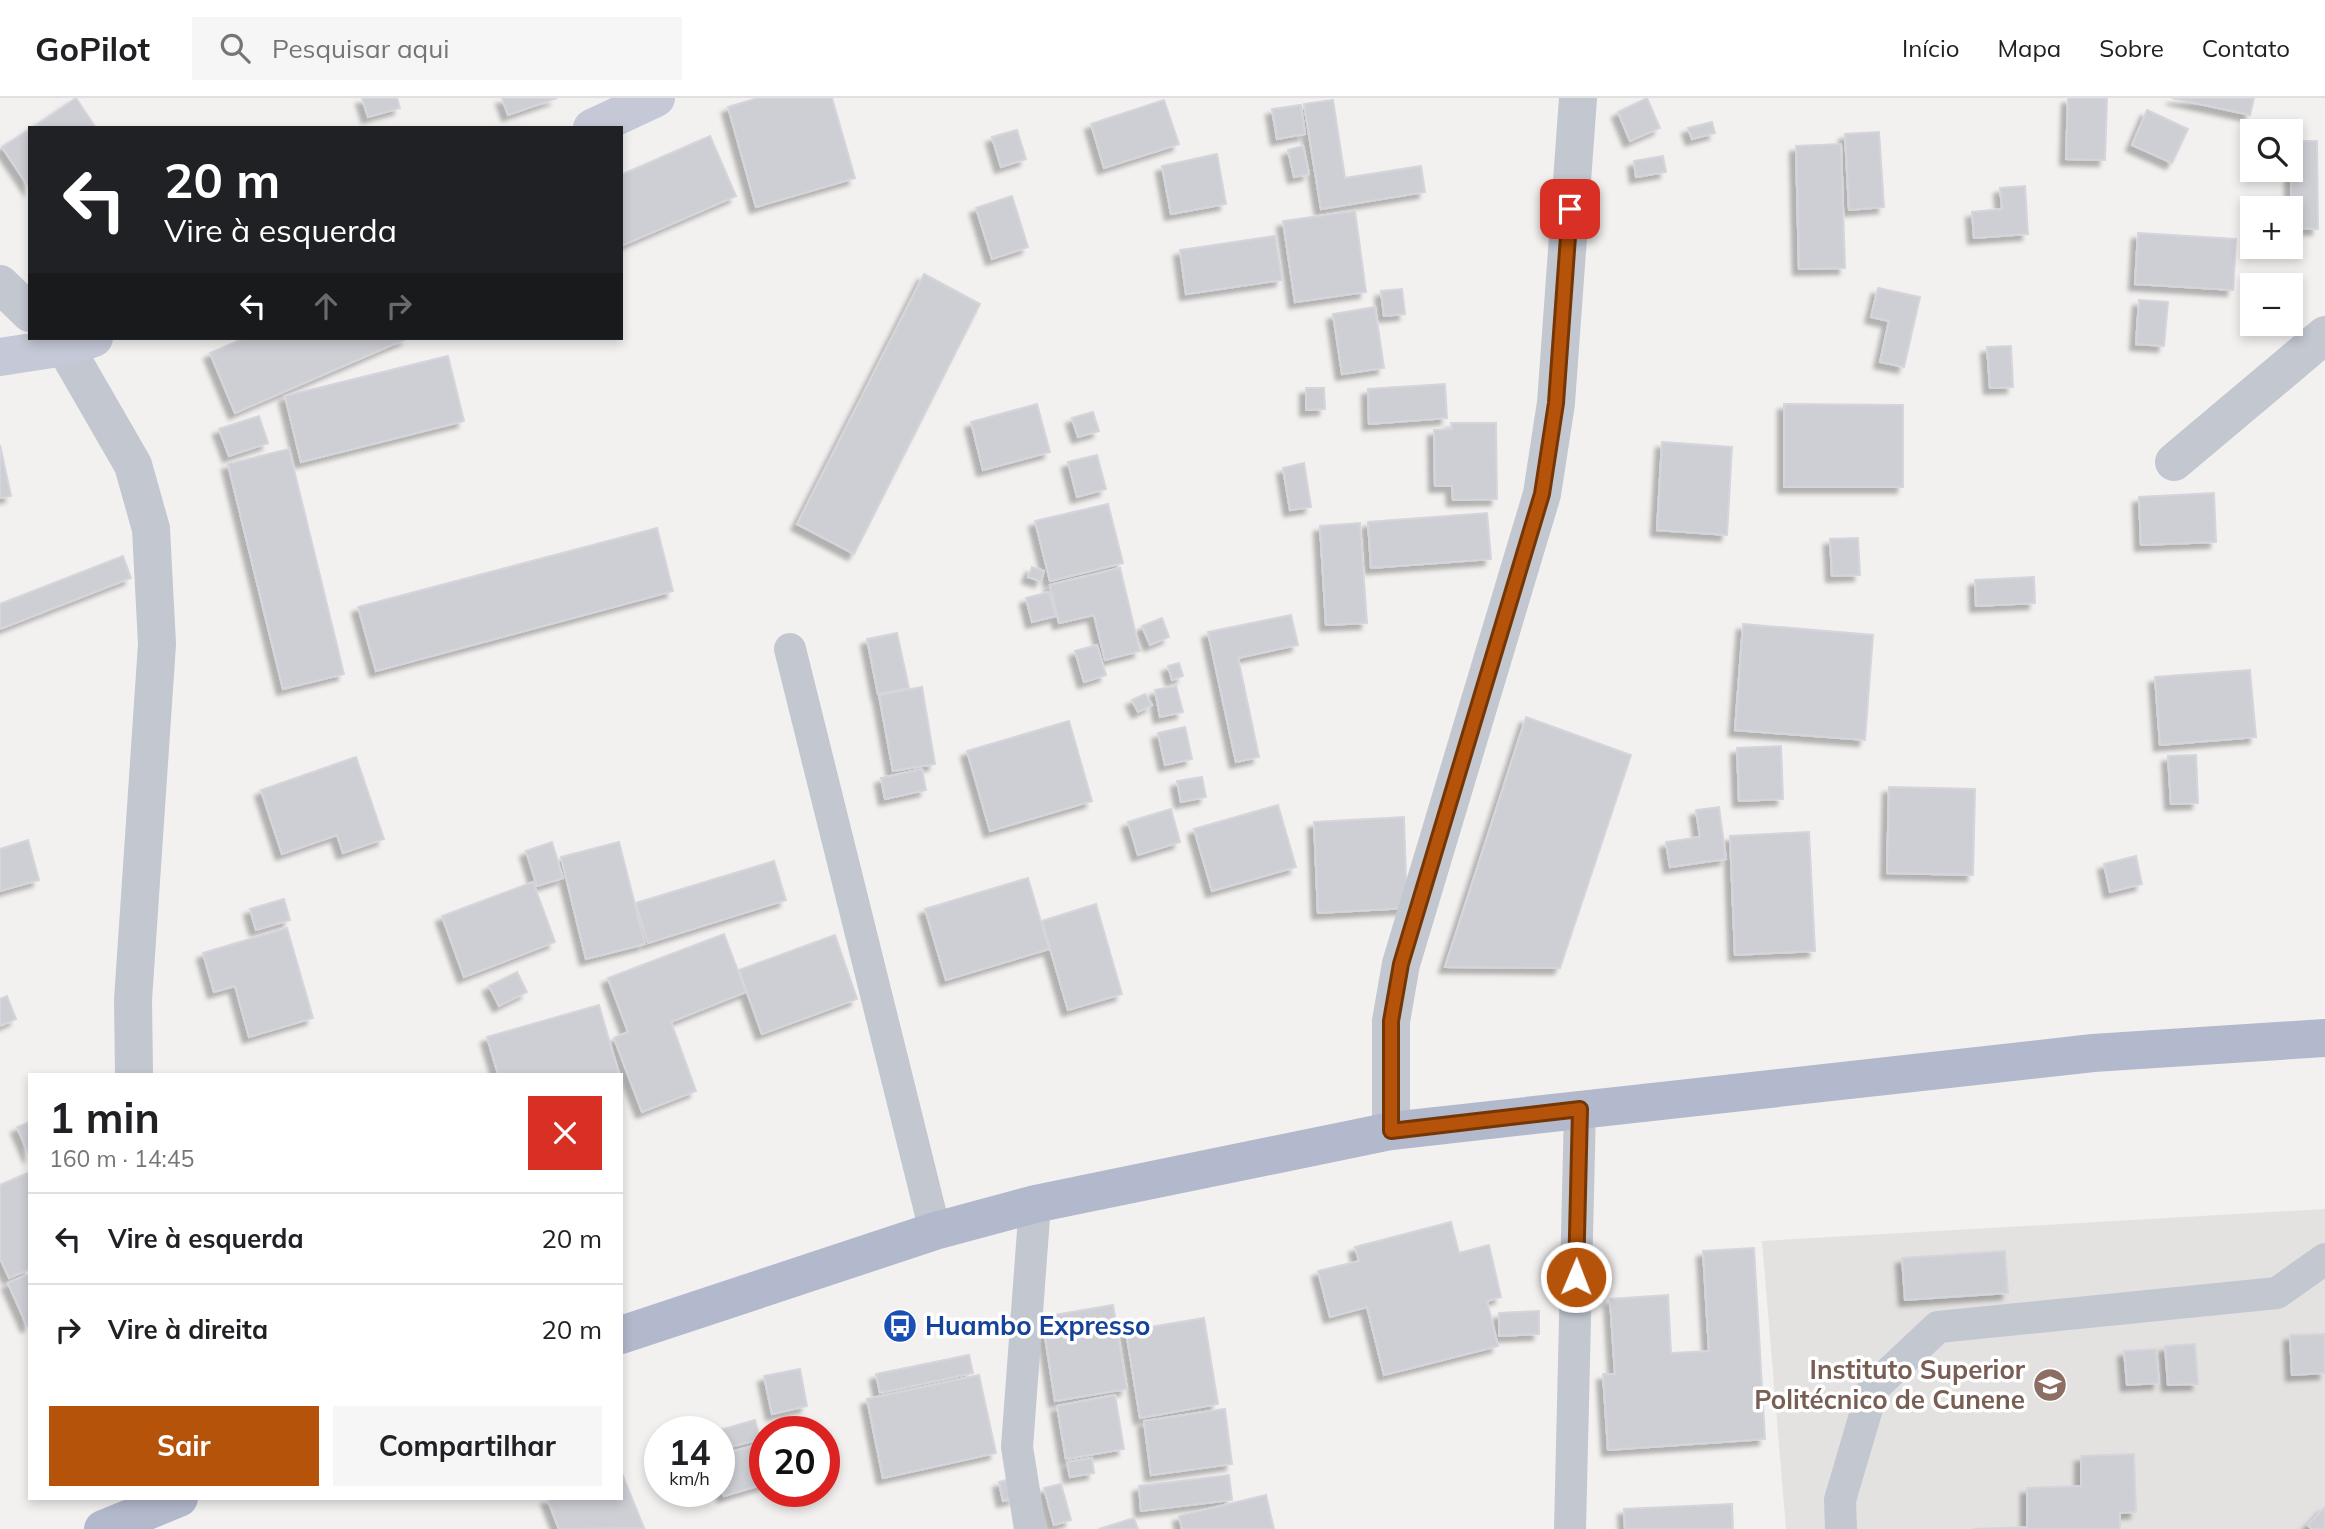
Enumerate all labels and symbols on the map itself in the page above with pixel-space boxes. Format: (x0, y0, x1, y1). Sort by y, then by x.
pin (1540, 179, 1600, 239)
position arrow (1539, 1240, 1613, 1314)
bus stop icon: Huambo Expresso (881, 1307, 919, 1345)
place label: Huambo Expresso (925, 1309, 1150, 1342)
place label: Instituto Superior Politécnico de Cunene (1754, 1353, 2026, 1416)
school or university icon: Instituto Superior Politécnico de Cunene (2031, 1366, 2069, 1404)
speed limit sign: 20 (749, 1416, 840, 1507)

